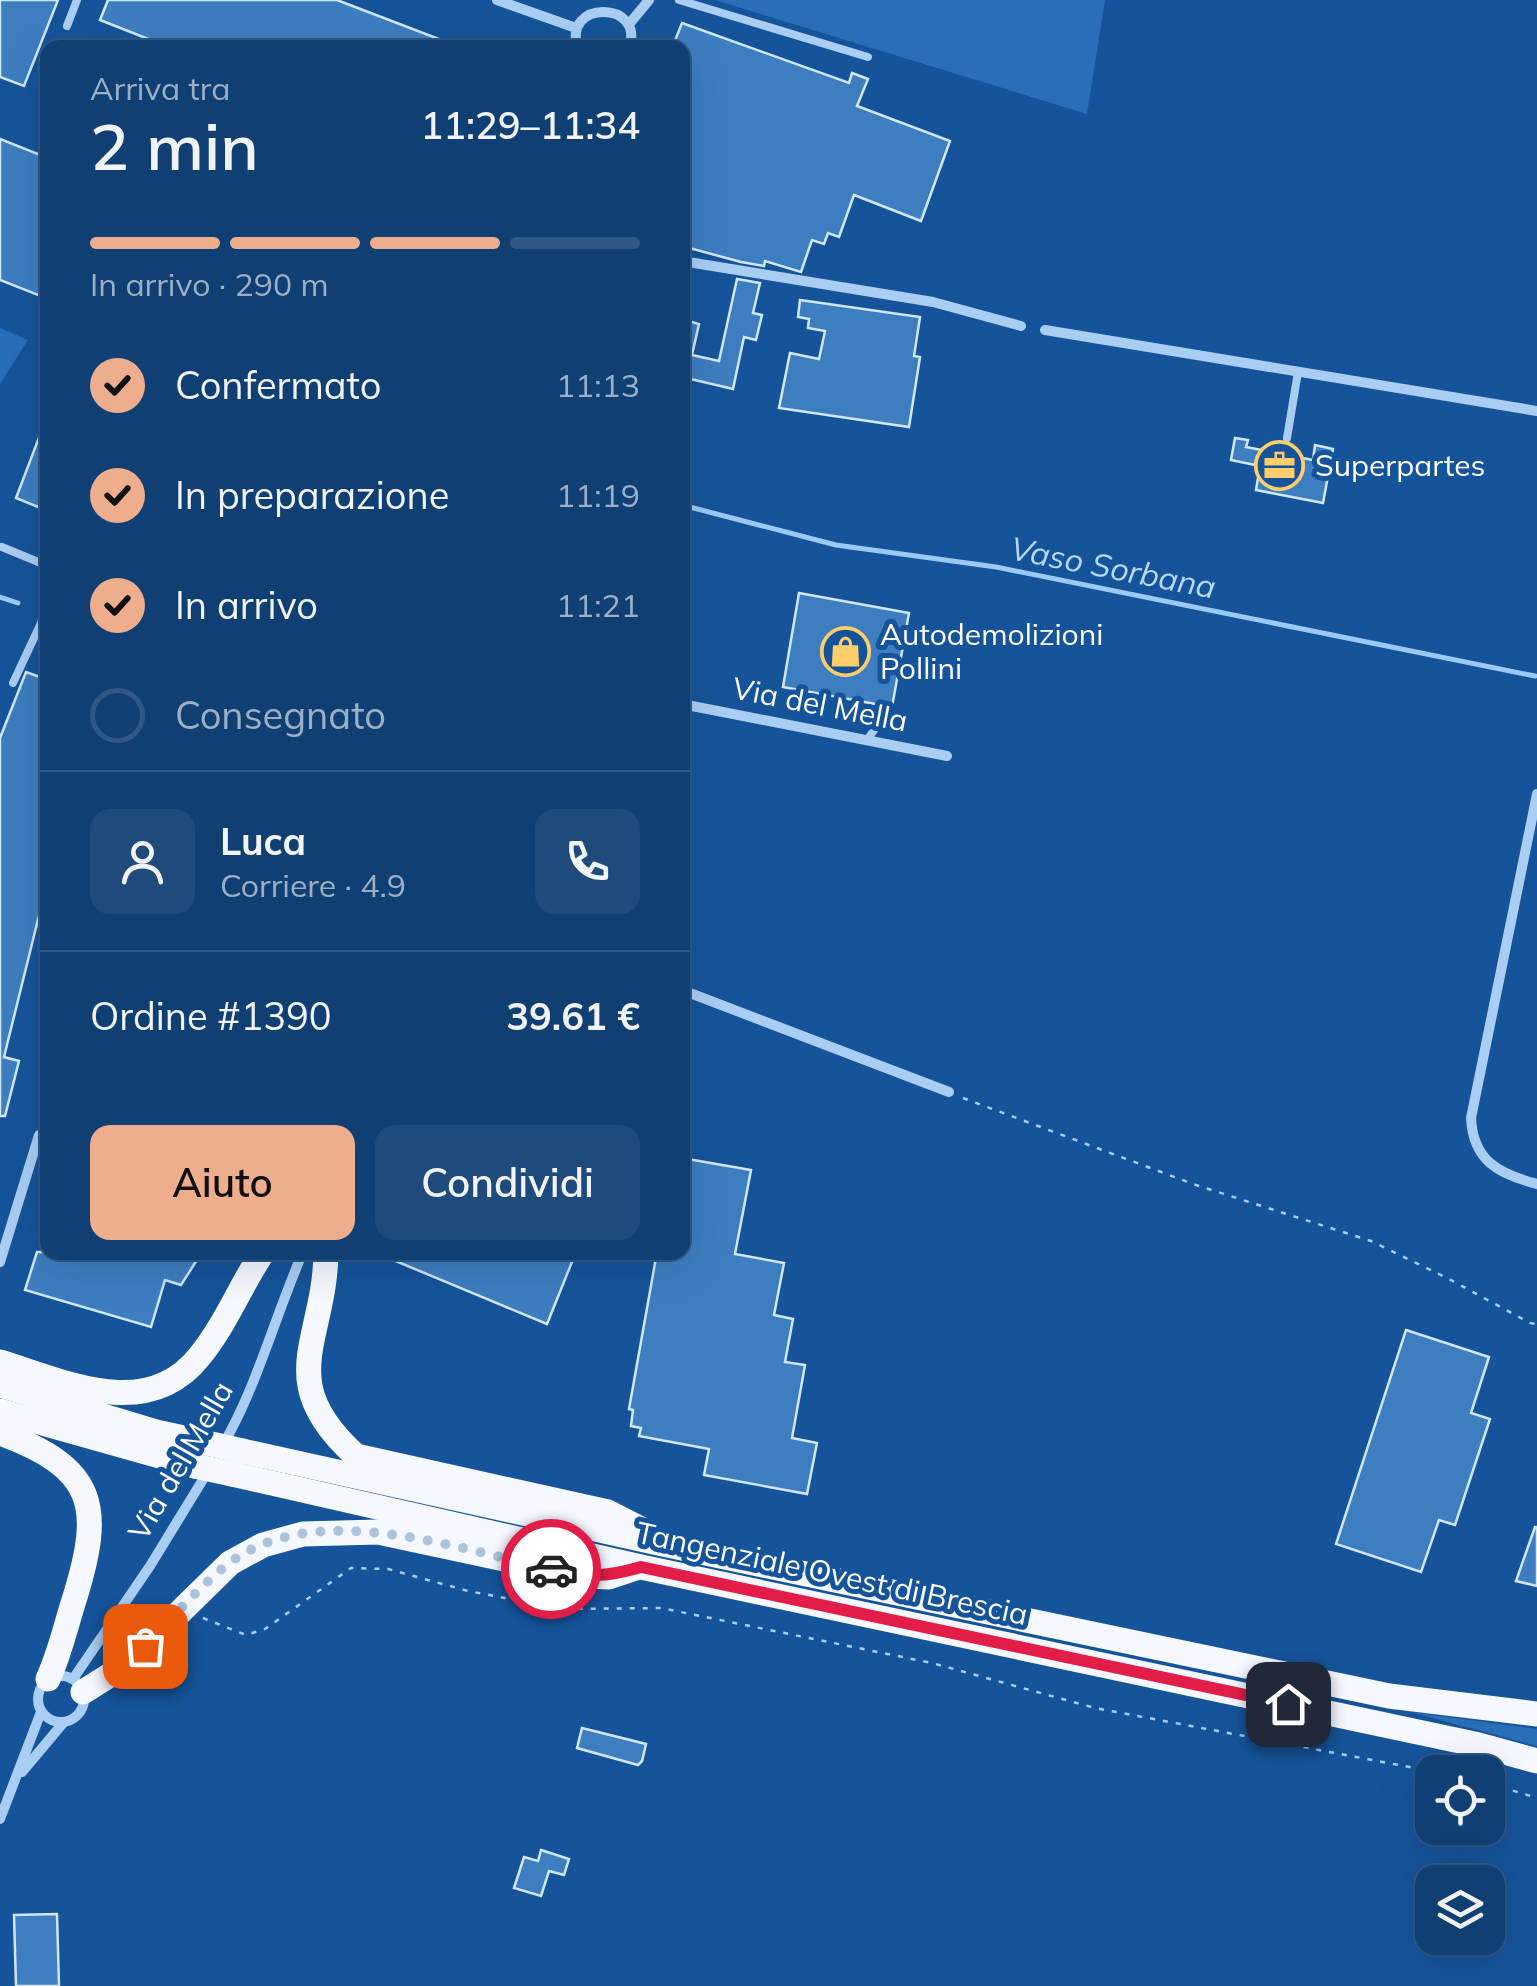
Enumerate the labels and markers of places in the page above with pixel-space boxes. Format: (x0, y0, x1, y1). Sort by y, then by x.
office icon: Superpartes (1254, 440, 1306, 492)
place label: Superpartes (1315, 446, 1485, 484)
place label: Autodemolizioni Pollini (880, 615, 1103, 687)
shop icon: Autodemolizioni Pollini (819, 626, 871, 678)
pin (103, 1604, 188, 1689)
pin (1246, 1662, 1331, 1747)

